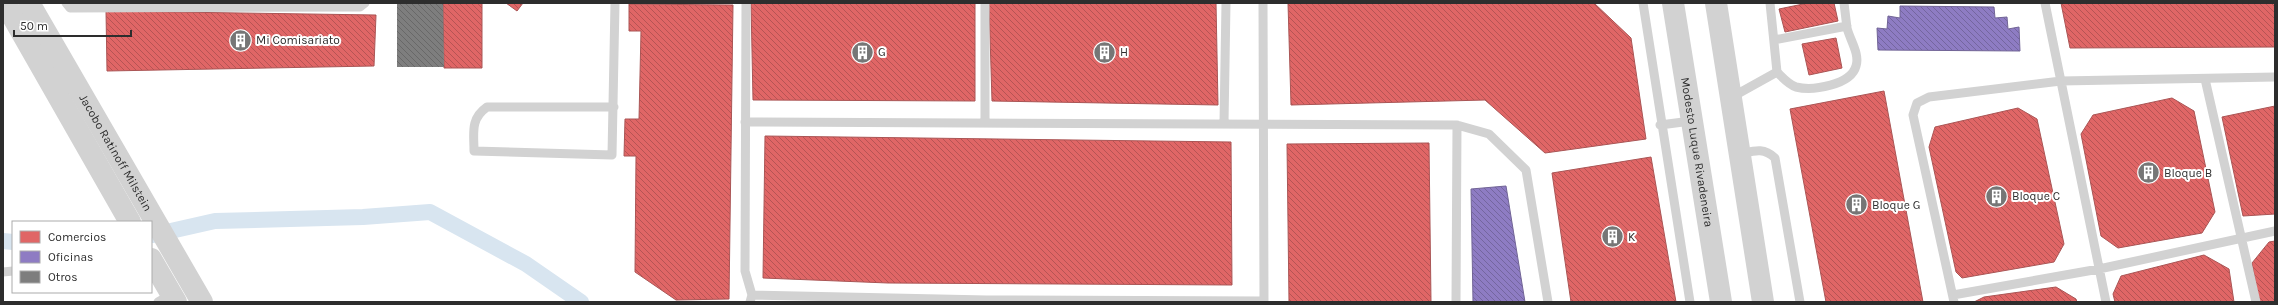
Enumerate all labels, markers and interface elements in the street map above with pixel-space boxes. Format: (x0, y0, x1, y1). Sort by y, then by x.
scale bar (14, 12, 131, 38)
text: 50 m (20, 19, 48, 33)
building icon: Mi Comisariato (228, 27, 254, 53)
place label: Mi Comisariato (256, 33, 340, 47)
building icon: G (850, 39, 876, 65)
building icon: H (1091, 39, 1117, 65)
place label: G (878, 45, 886, 59)
place label: H (1120, 45, 1128, 59)
street label: Modesto Luque Rivadeneira (1678, 76, 1716, 228)
street label: Jacobo Ratinoff Milstein (76, 92, 155, 214)
building icon: Bloque B (2135, 160, 2161, 186)
place label: Bloque B (2164, 166, 2212, 180)
building icon: Bloque C (1983, 183, 2009, 209)
place label: Bloque C (2012, 189, 2060, 203)
building icon: Bloque G (1844, 192, 1870, 218)
place label: Bloque G (1872, 198, 1920, 212)
legend (12, 221, 152, 293)
building icon: K (1600, 224, 1626, 250)
text: Comercios (48, 230, 106, 244)
place label: K (1628, 230, 1636, 244)
text: Oficinas (48, 250, 93, 264)
text: Otros (48, 270, 77, 284)

